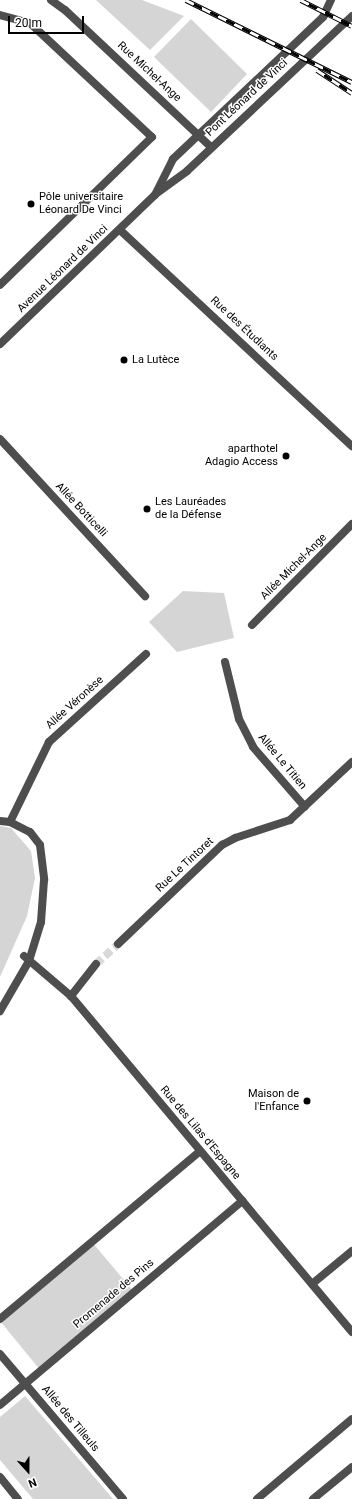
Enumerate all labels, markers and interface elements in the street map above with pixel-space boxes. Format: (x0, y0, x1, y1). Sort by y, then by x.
scale bar (10, 8, 86, 34)
text: 20 m (15, 16, 42, 30)
street label: Rue Michel-Ange (114, 39, 184, 105)
street label: Pont Léonard de Vinci (203, 57, 291, 139)
place label: Pôle universitaire Léonard De Vinci (39, 191, 123, 217)
marker: Pôle universitaire Léonard De Vinci (26, 199, 36, 209)
street label: Avenue Léonard de Vinci (15, 222, 111, 316)
street label: Rue des Étudiants (207, 294, 281, 364)
place label: La Lutèce (132, 353, 179, 367)
marker: La Lutèce (119, 355, 129, 365)
place label: aparthotel Adagio Access (205, 443, 278, 469)
marker: aparthotel Adagio Access (281, 451, 291, 461)
street label: Allée Botticelli (52, 480, 110, 540)
place label: Les Lauréades de la Défense (155, 496, 226, 522)
marker: Les Lauréades de la Défense (142, 504, 152, 514)
street label: Allée Michel-Ange (258, 531, 330, 603)
street label: Allée Véronèse (44, 674, 106, 732)
street label: Allée Le Titien (255, 731, 309, 793)
street label: Rue Le Tintoret (153, 835, 217, 895)
street label: Rue des Lilas d'Espagne (157, 1084, 243, 1182)
place label: Maison de l'Enfance (248, 1088, 299, 1114)
marker: Maison de l'Enfance (302, 1096, 312, 1106)
street label: Promenade des Pins (71, 1257, 157, 1331)
street label: Allée des Tilleuls (39, 1383, 101, 1455)
north arrow (8, 1451, 48, 1491)
text: N (27, 1475, 38, 1490)

